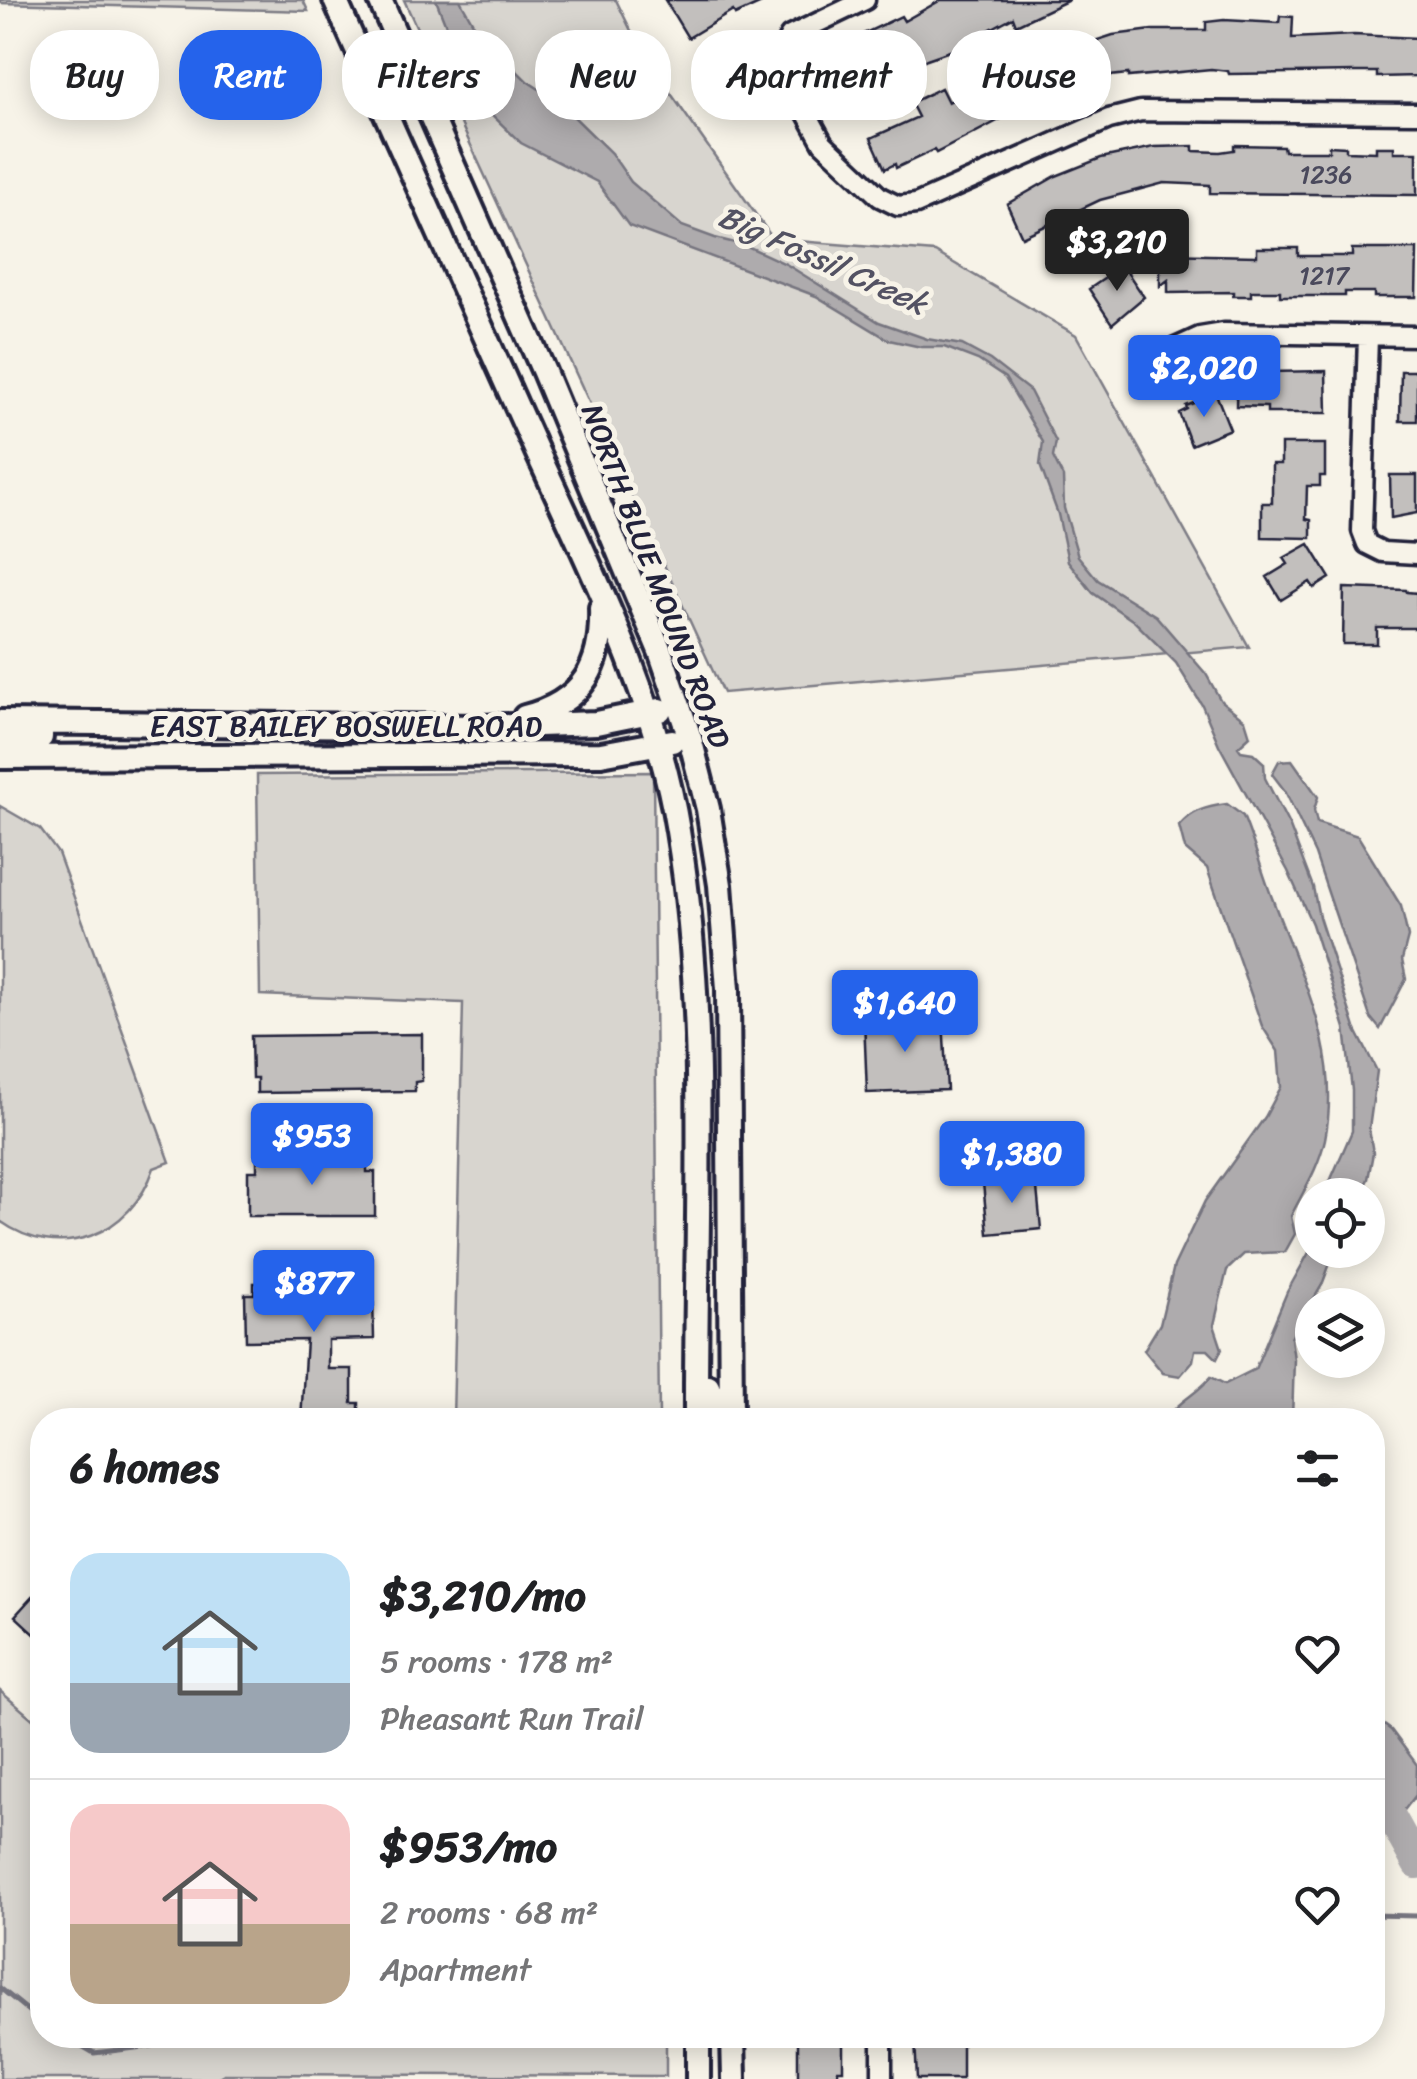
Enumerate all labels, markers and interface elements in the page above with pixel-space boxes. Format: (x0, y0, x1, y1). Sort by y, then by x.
chip: Buy (30, 30, 159, 120)
chip: Rent (179, 30, 322, 120)
chip: Filters (342, 30, 515, 120)
chip: New (535, 30, 671, 120)
chip: Apartment (691, 30, 927, 120)
chip: House (947, 30, 1111, 120)
house number: 1236 (1299, 152, 1353, 197)
water label: Big Fossil Creek (709, 188, 939, 332)
pin: $3,210 (1036, 209, 1198, 294)
text: $3,210 (1067, 213, 1167, 270)
house number: 1217 (1299, 253, 1351, 298)
pin: $2,020 (1123, 335, 1285, 420)
text: $2,020 (1150, 339, 1258, 396)
street label: NORTH BLUE MOUND ROAD (565, 396, 747, 756)
street label: EAST BAILEY BOSWELL ROAD (150, 699, 542, 753)
pin: $1,640 (824, 970, 986, 1055)
text: $1,640 (854, 974, 956, 1031)
pin: $953 (253, 1103, 371, 1188)
text: $953 (273, 1107, 351, 1164)
pin: $1,380 (931, 1121, 1093, 1206)
text: $1,380 (962, 1125, 1062, 1182)
map controls (1295, 1178, 1385, 1378)
button: locate (1295, 1178, 1385, 1268)
pin: $877 (255, 1250, 373, 1335)
text: $877 (275, 1254, 353, 1311)
button: layers (1295, 1288, 1385, 1378)
text: 6 homes (70, 1431, 219, 1505)
icon: filters (1290, 1441, 1345, 1496)
text: $3,210/mo (380, 1559, 586, 1633)
icon: home (150, 1593, 270, 1713)
icon: heart (1290, 1626, 1345, 1681)
text: 5 rooms · 178 m² (380, 1633, 613, 1690)
text: Pheasant Run Trail (380, 1690, 644, 1747)
text: $953/mo (380, 1810, 557, 1884)
icon: home (150, 1844, 270, 1964)
icon: heart (1290, 1877, 1345, 1932)
text: 2 rooms · 68 m² (380, 1884, 598, 1941)
text: Apartment (380, 1941, 531, 1998)

